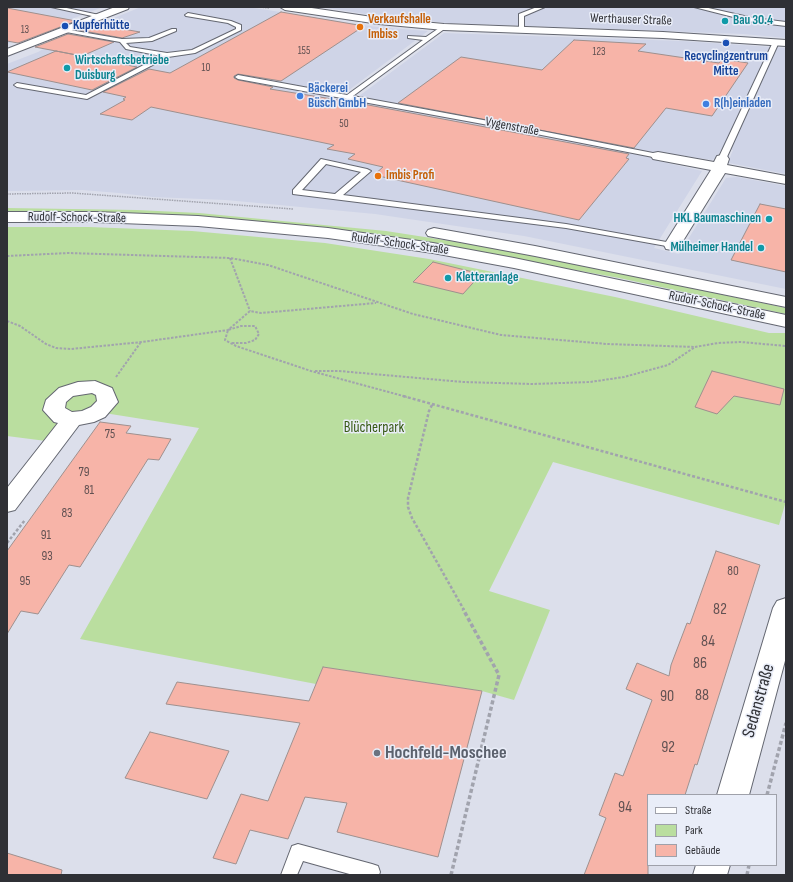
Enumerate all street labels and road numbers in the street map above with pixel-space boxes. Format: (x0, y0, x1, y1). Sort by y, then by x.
street label: Werthauser Straße (590, 11, 672, 29)
street label: Vygenstraße (484, 114, 540, 140)
street label: Rudolf-Schock-Straße (28, 209, 126, 227)
street label: Rudolf-Schock-Straße (350, 229, 450, 259)
street label: Rudolf-Schock-Straße (667, 288, 767, 324)
street label: Sedanstraße (738, 662, 780, 740)

